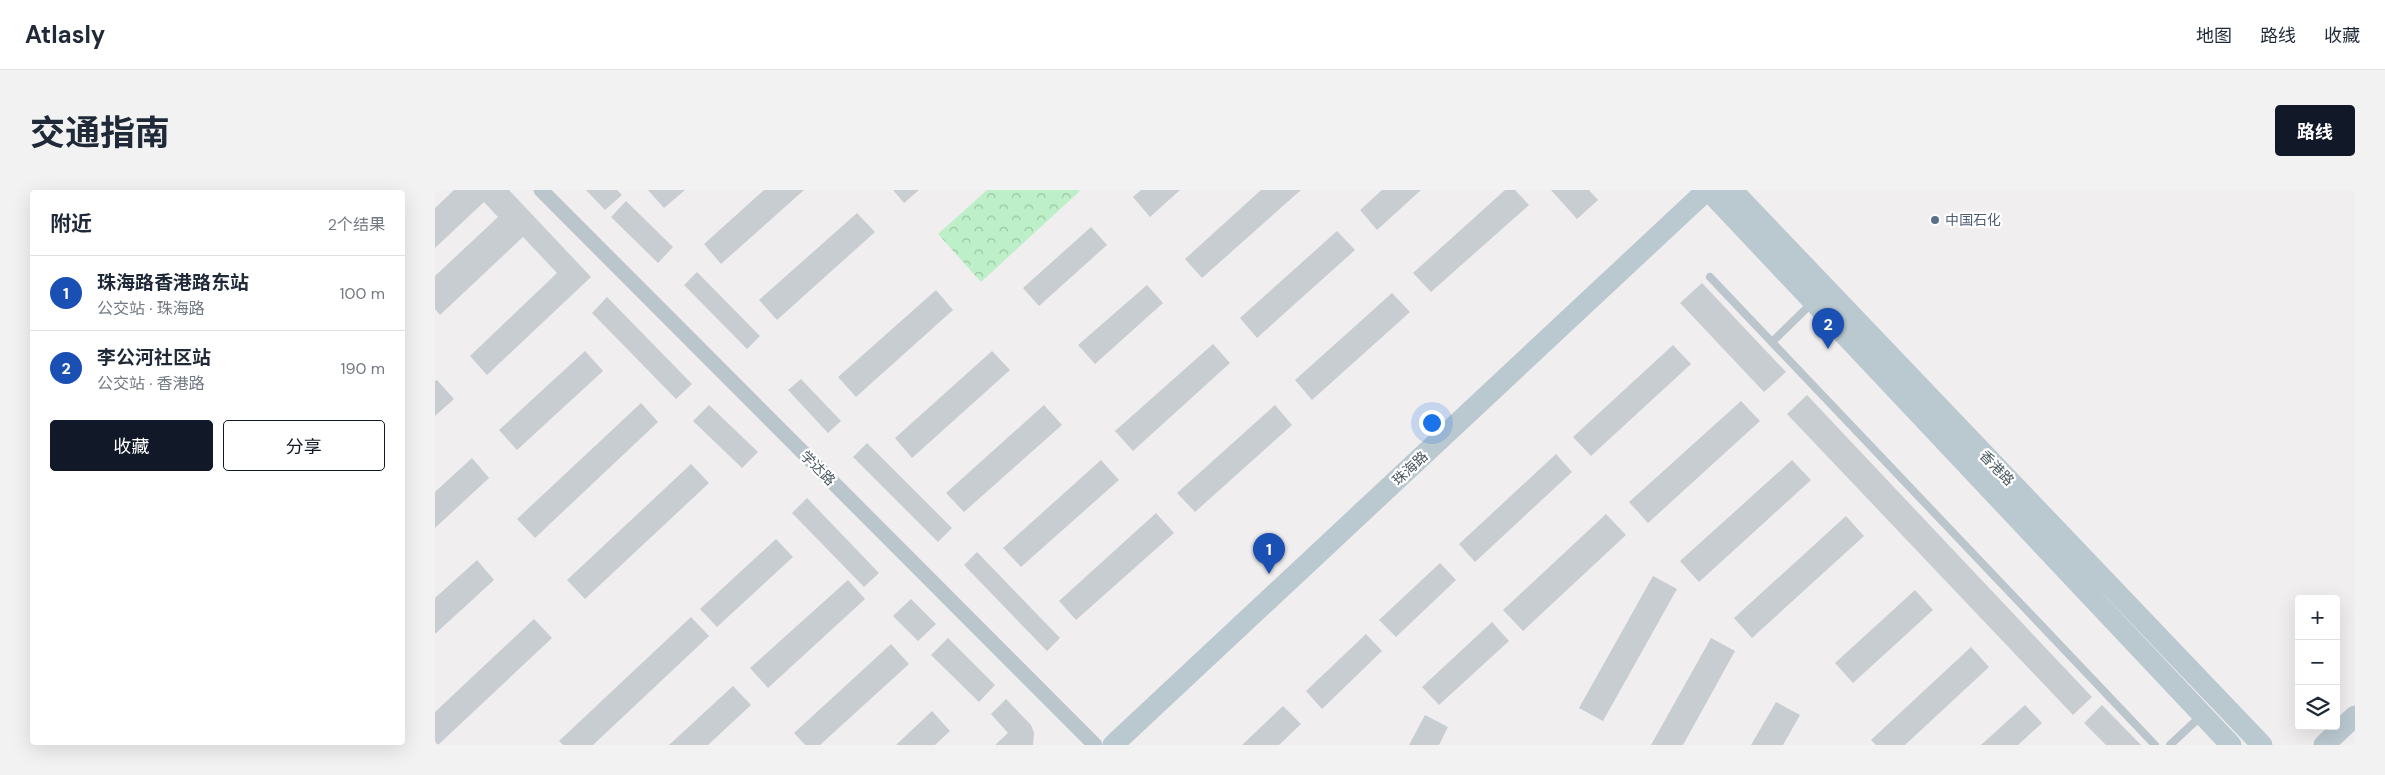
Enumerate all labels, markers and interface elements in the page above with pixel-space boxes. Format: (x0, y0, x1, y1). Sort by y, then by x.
text: Atlasly (25, 19, 105, 50)
text: 地图 (2196, 24, 2232, 48)
text: 路线 (2260, 24, 2296, 48)
text: 收藏 (2324, 24, 2360, 48)
button: 路线 (2275, 105, 2355, 156)
text: 交通指南 (30, 110, 170, 156)
text: 附近 (50, 210, 92, 238)
place label: 中国石化 (1945, 211, 2001, 229)
text: 2个结果 (328, 214, 385, 235)
marker: 中国石化 (1929, 214, 1941, 226)
text: 珠海路香港路东站 (97, 270, 249, 295)
text: 1 (63, 283, 69, 304)
text: 100 m (340, 283, 385, 304)
text: 公交站 · 珠海路 (97, 298, 205, 319)
pin: 2 (1812, 308, 1844, 349)
text: 李公河社区站 (97, 345, 211, 370)
text: 2 (61, 358, 71, 379)
text: 190 m (341, 358, 385, 379)
text: 公交站 · 香港路 (97, 373, 205, 394)
your location (1419, 410, 1445, 436)
button: 收藏 (50, 420, 213, 471)
button: 分享 (223, 420, 385, 471)
street label: 学达路 (797, 447, 839, 489)
street label: 珠海路 (1389, 447, 1431, 489)
street label: 香港路 (1976, 447, 2018, 489)
pin: 1 (1253, 533, 1285, 574)
map controls (2295, 595, 2340, 730)
button: + (2295, 595, 2340, 640)
button: − (2295, 640, 2340, 685)
button: layers (2295, 685, 2340, 730)

